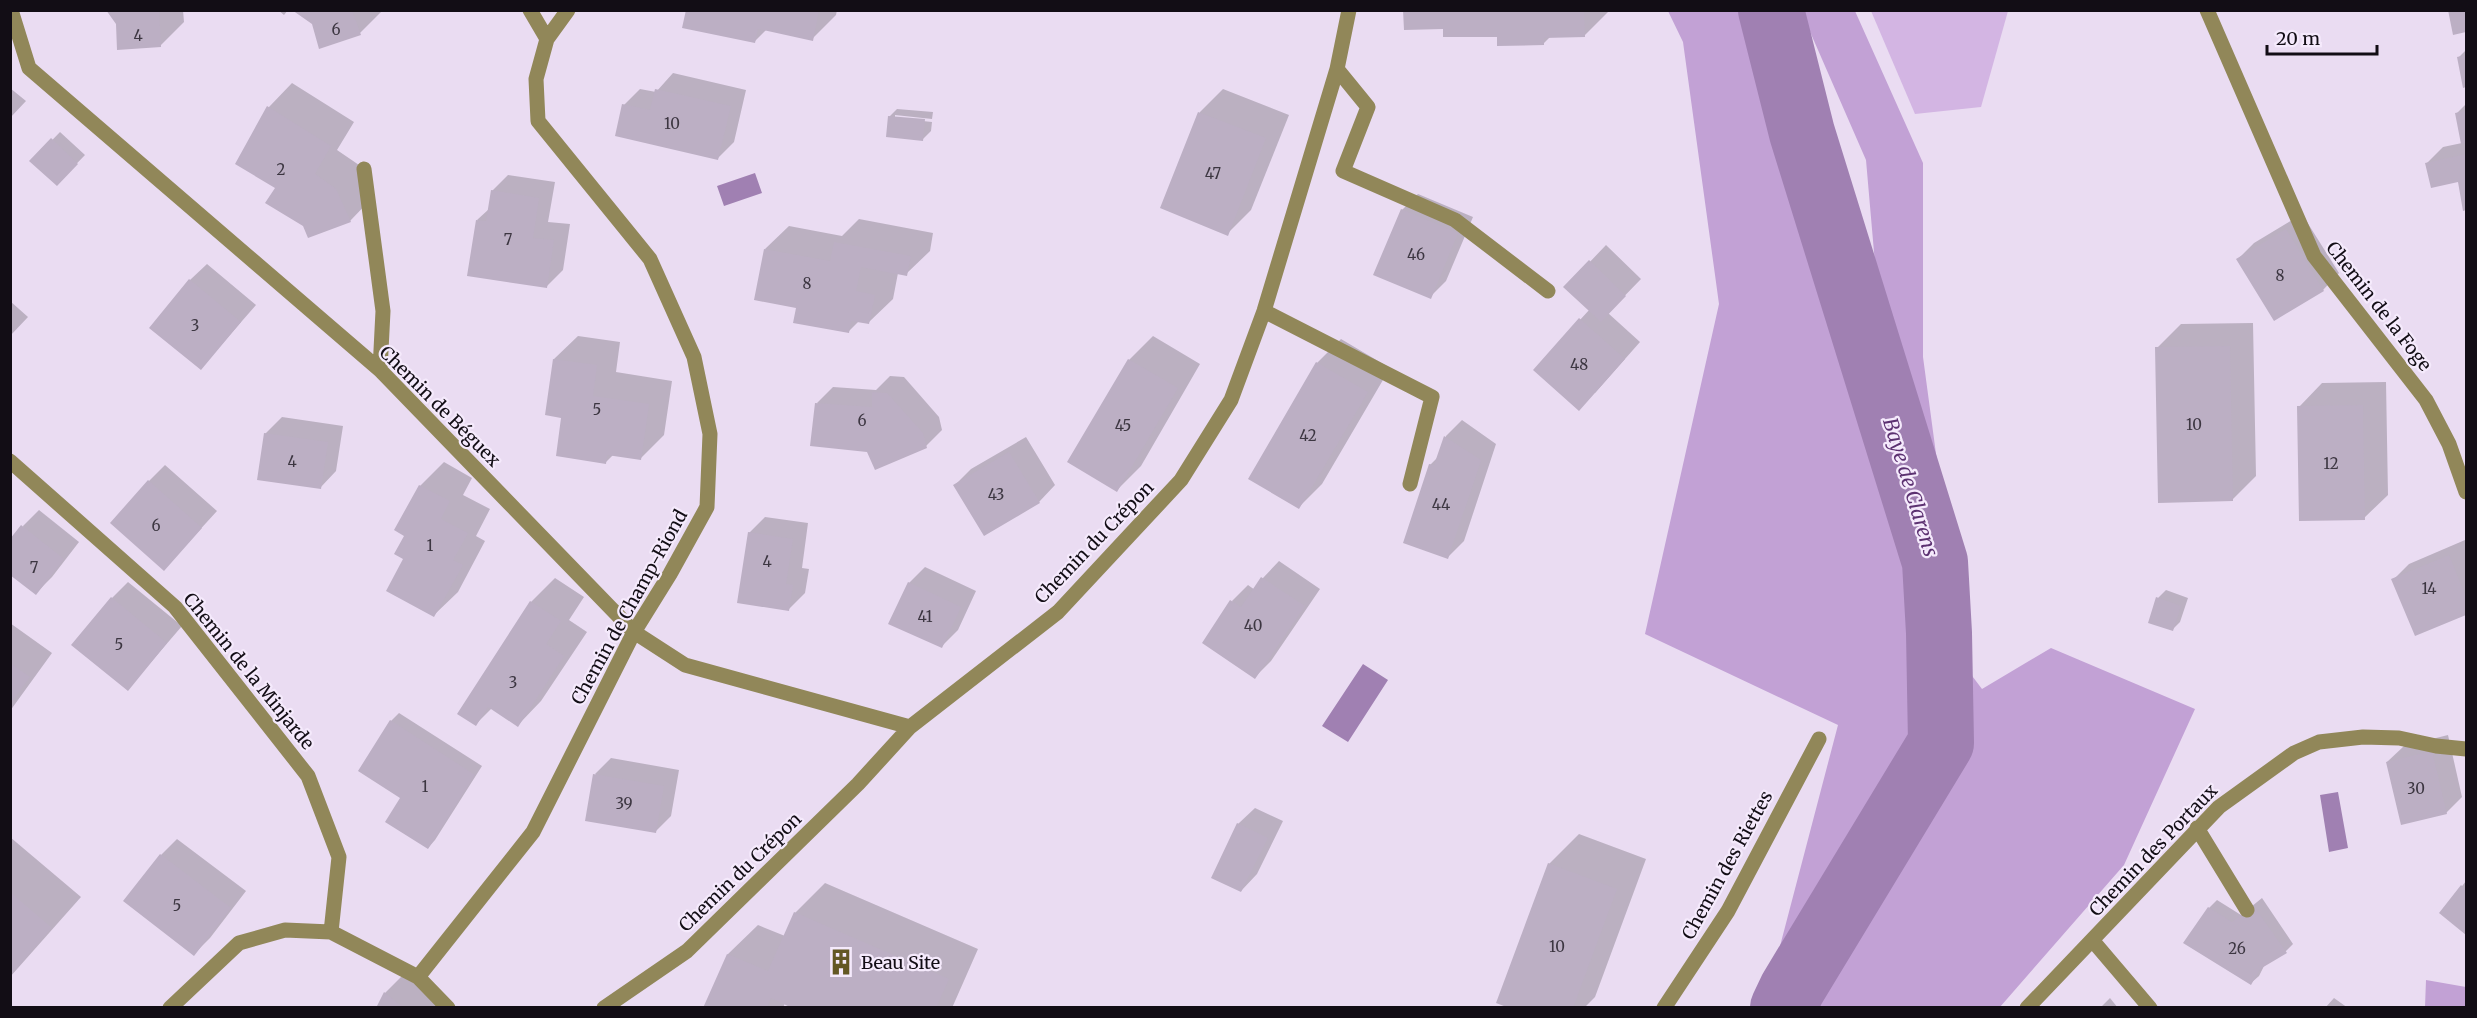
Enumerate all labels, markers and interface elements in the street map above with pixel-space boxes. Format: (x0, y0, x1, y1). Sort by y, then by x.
scale bar (2267, 18, 2376, 56)
house number: 6 (331, 20, 341, 39)
house number: 4 (133, 26, 143, 45)
text: 20 m (2276, 27, 2320, 50)
house number: 10 (664, 114, 680, 133)
house number: 2 (277, 160, 286, 179)
house number: 47 (1205, 164, 1222, 183)
house number: 7 (504, 230, 513, 249)
street label: Chemin de la Foge (2321, 237, 2437, 375)
house number: 46 (1407, 245, 1425, 264)
house number: 8 (2276, 266, 2285, 285)
house number: 8 (803, 274, 812, 293)
house number: 3 (191, 316, 199, 335)
street label: Chemin de Béguex (375, 341, 506, 472)
house number: 48 (1570, 355, 1588, 374)
house number: 5 (593, 400, 601, 419)
house number: 6 (857, 411, 867, 430)
water label: Baye de Clarens (1878, 415, 1944, 559)
house number: 10 (2186, 415, 2202, 434)
house number: 45 (1115, 416, 1131, 435)
house number: 42 (1299, 426, 1317, 445)
house number: 4 (287, 452, 297, 471)
house number: 12 (2323, 454, 2339, 473)
street label: Chemin du Crépon (1030, 476, 1159, 608)
house number: 43 (988, 485, 1004, 504)
house number: 44 (1432, 495, 1450, 514)
street label: Chemin de Champ-Riond (566, 505, 692, 709)
house number: 6 (151, 516, 161, 535)
house number: 1 (427, 536, 434, 555)
house number: 4 (762, 552, 772, 571)
house number: 7 (30, 558, 39, 577)
house number: 14 (2421, 579, 2437, 598)
street label: Chemin de la Minjarde (179, 588, 319, 754)
house number: 41 (918, 607, 933, 626)
house number: 40 (1244, 616, 1262, 635)
house number: 5 (115, 635, 123, 654)
house number: 3 (509, 673, 517, 692)
house number: 1 (422, 777, 429, 796)
street label: Chemin des Portaux (2084, 779, 2222, 921)
house number: 30 (2407, 779, 2425, 798)
street label: Chemin des Riettes (1677, 786, 1777, 943)
house number: 39 (615, 794, 633, 813)
street label: Chemin du Crépon (674, 807, 806, 936)
house number: 5 (173, 896, 181, 915)
house number: 10 (1549, 937, 1565, 956)
house number: 26 (2228, 939, 2246, 958)
building icon: Beau Site (826, 947, 856, 977)
place label: Beau Site (861, 951, 940, 974)

